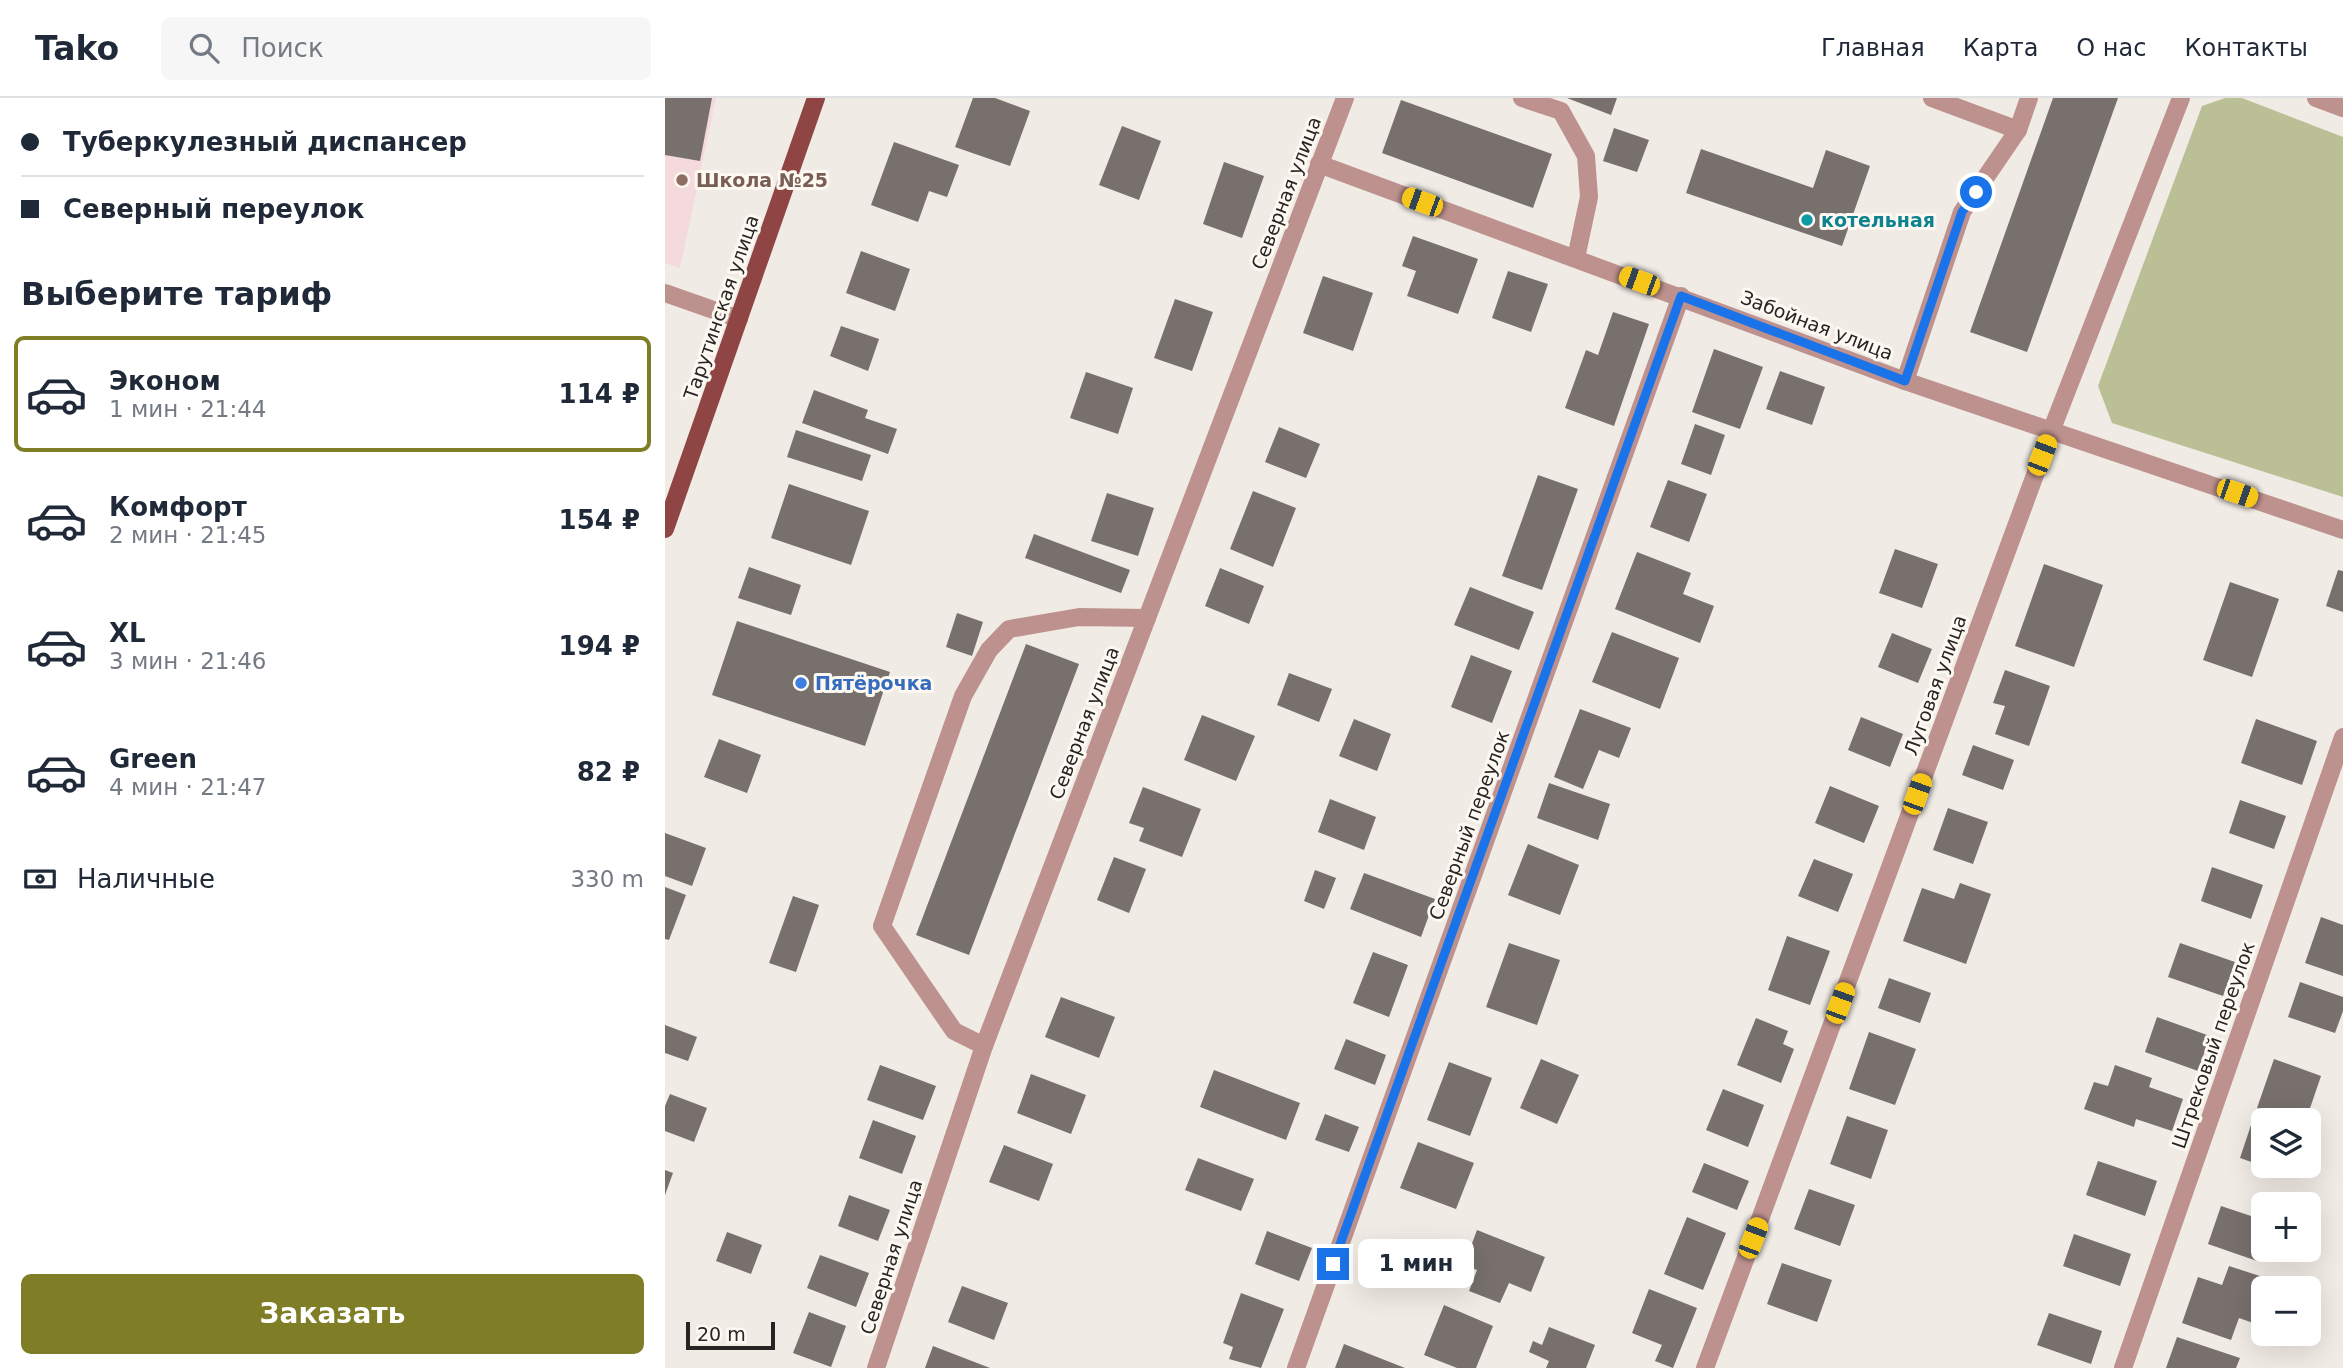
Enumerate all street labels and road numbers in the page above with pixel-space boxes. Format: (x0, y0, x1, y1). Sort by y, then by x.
street label: Северная улица (1247, 114, 1325, 272)
street label: Тарутинская улица (679, 212, 763, 403)
street label: Забойная улица (1738, 286, 1896, 364)
street label: Луговая улица (1899, 612, 1971, 758)
street label: Северная улица (1045, 644, 1123, 802)
street label: Северный переулок (1424, 727, 1514, 923)
street label: Штрековый переулок (2167, 939, 2259, 1151)
street label: Северная улица (856, 1177, 926, 1337)

